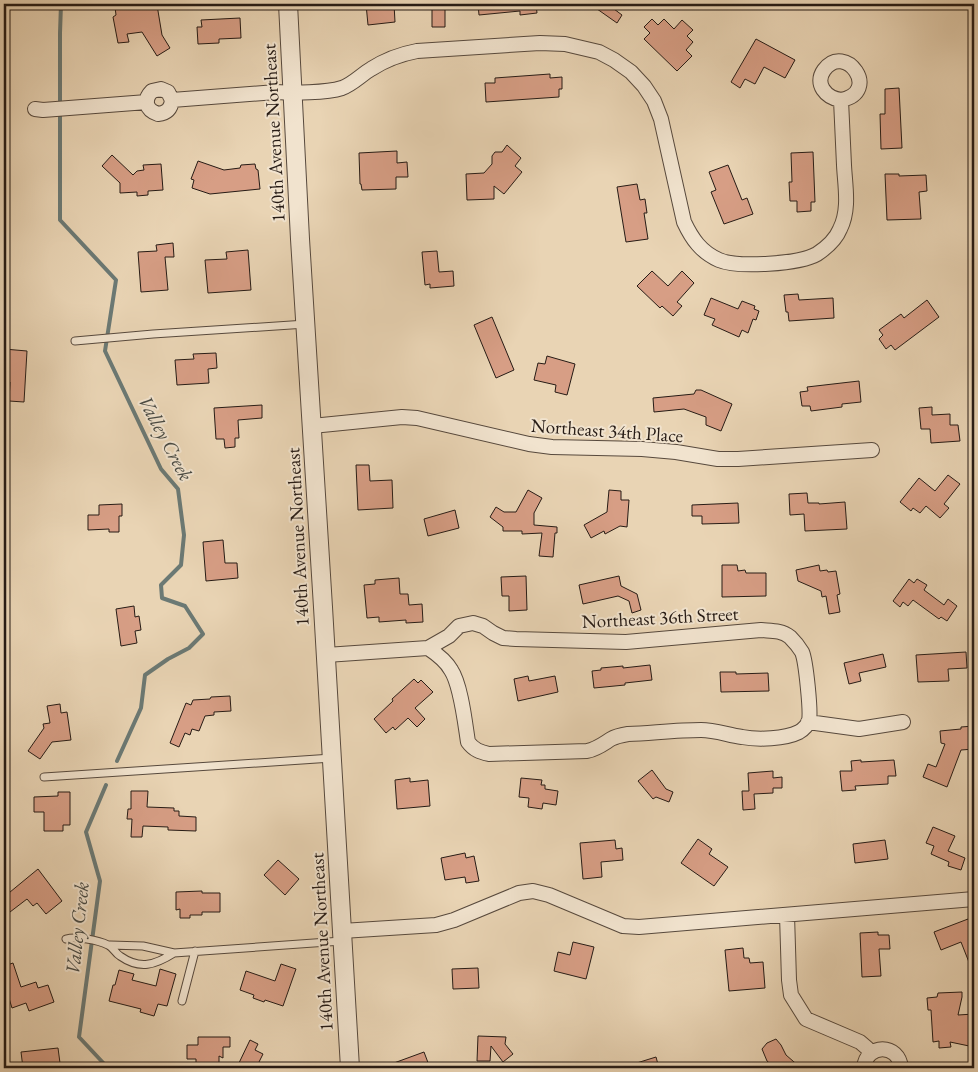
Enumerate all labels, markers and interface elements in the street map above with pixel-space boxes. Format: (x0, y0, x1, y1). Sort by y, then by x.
street label: 140th Avenue Northeast (256, 43, 291, 223)
water label: Valley Creek (133, 391, 199, 485)
street label: Northeast 34th Place (530, 413, 684, 448)
street label: 140th Avenue Northeast (280, 447, 315, 627)
street label: Northeast 36th Street (581, 601, 739, 634)
street label: 140th Avenue Northeast (304, 852, 339, 1032)
water label: Valley Creek (59, 881, 95, 975)

